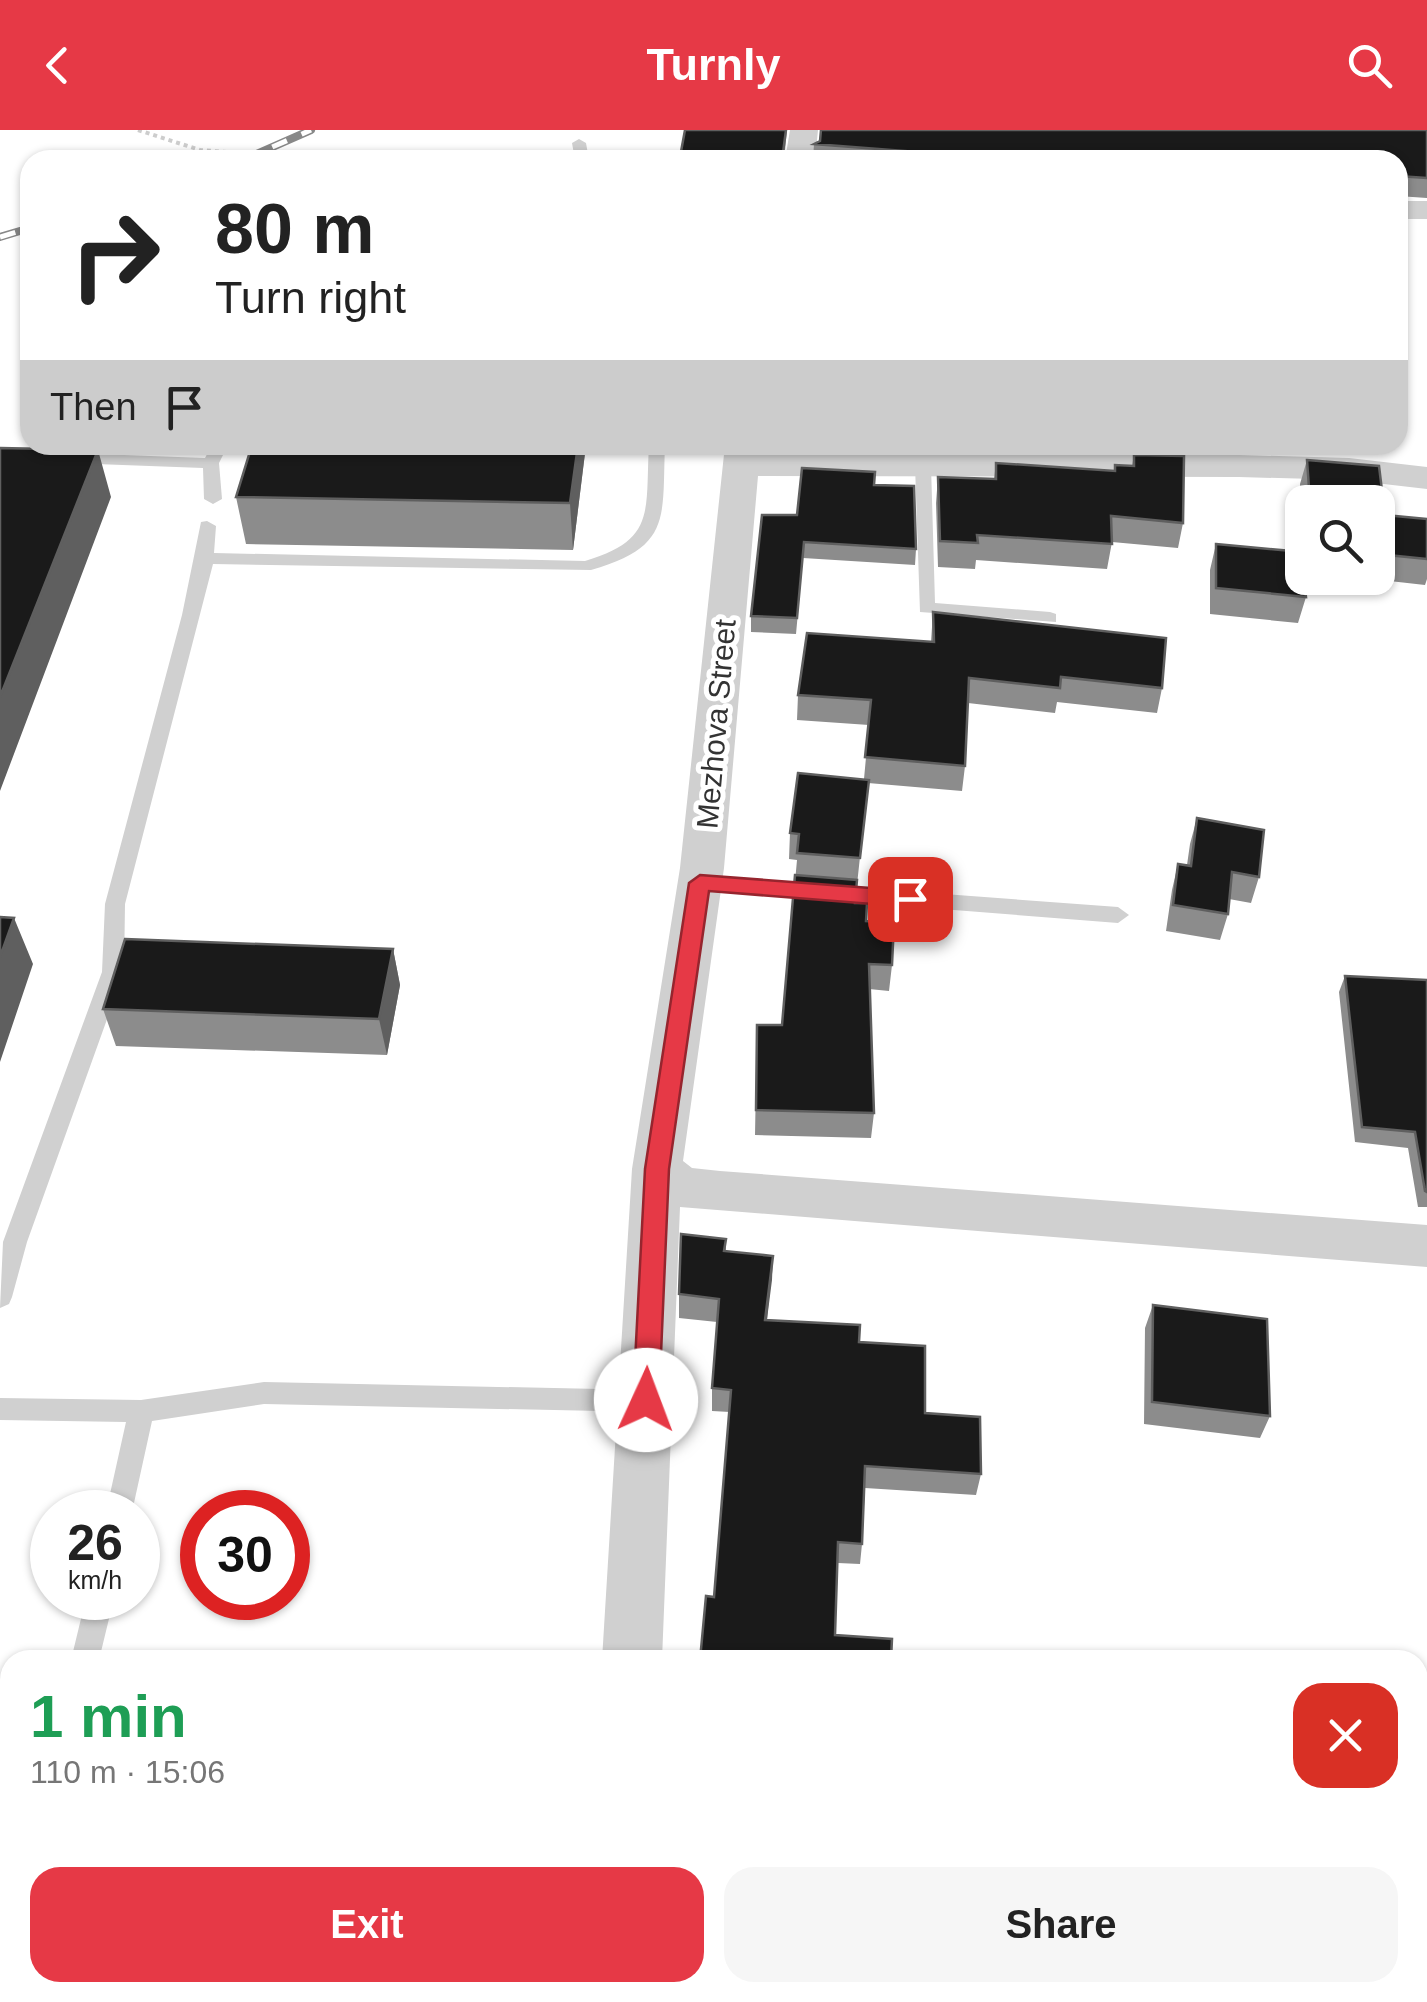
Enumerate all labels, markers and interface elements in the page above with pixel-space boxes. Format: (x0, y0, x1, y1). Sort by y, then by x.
icon: back (30, 38, 85, 93)
icon: search (1342, 38, 1397, 93)
text: Turnly (646, 39, 781, 90)
icon: right (50, 190, 180, 320)
text: 80 m (215, 190, 375, 268)
text: Turn right (215, 272, 406, 323)
icon: arrive (157, 380, 212, 435)
text: Then (50, 386, 137, 428)
map controls (1285, 485, 1395, 595)
button: search (1285, 485, 1395, 595)
street label: Mezhova Street (690, 617, 742, 830)
pin (868, 857, 953, 942)
icon: arrive (883, 872, 938, 927)
position arrow (594, 1348, 698, 1452)
speed limit sign: 30 (180, 1490, 310, 1620)
text: 26 (67, 1515, 123, 1571)
text: km/h (68, 1566, 122, 1594)
text: 1 min (30, 1683, 187, 1750)
button: close (1293, 1683, 1398, 1788)
text: 110 m · 15:06 (30, 1754, 225, 1790)
button: Exit (30, 1867, 704, 1982)
button: Share (724, 1867, 1398, 1982)

